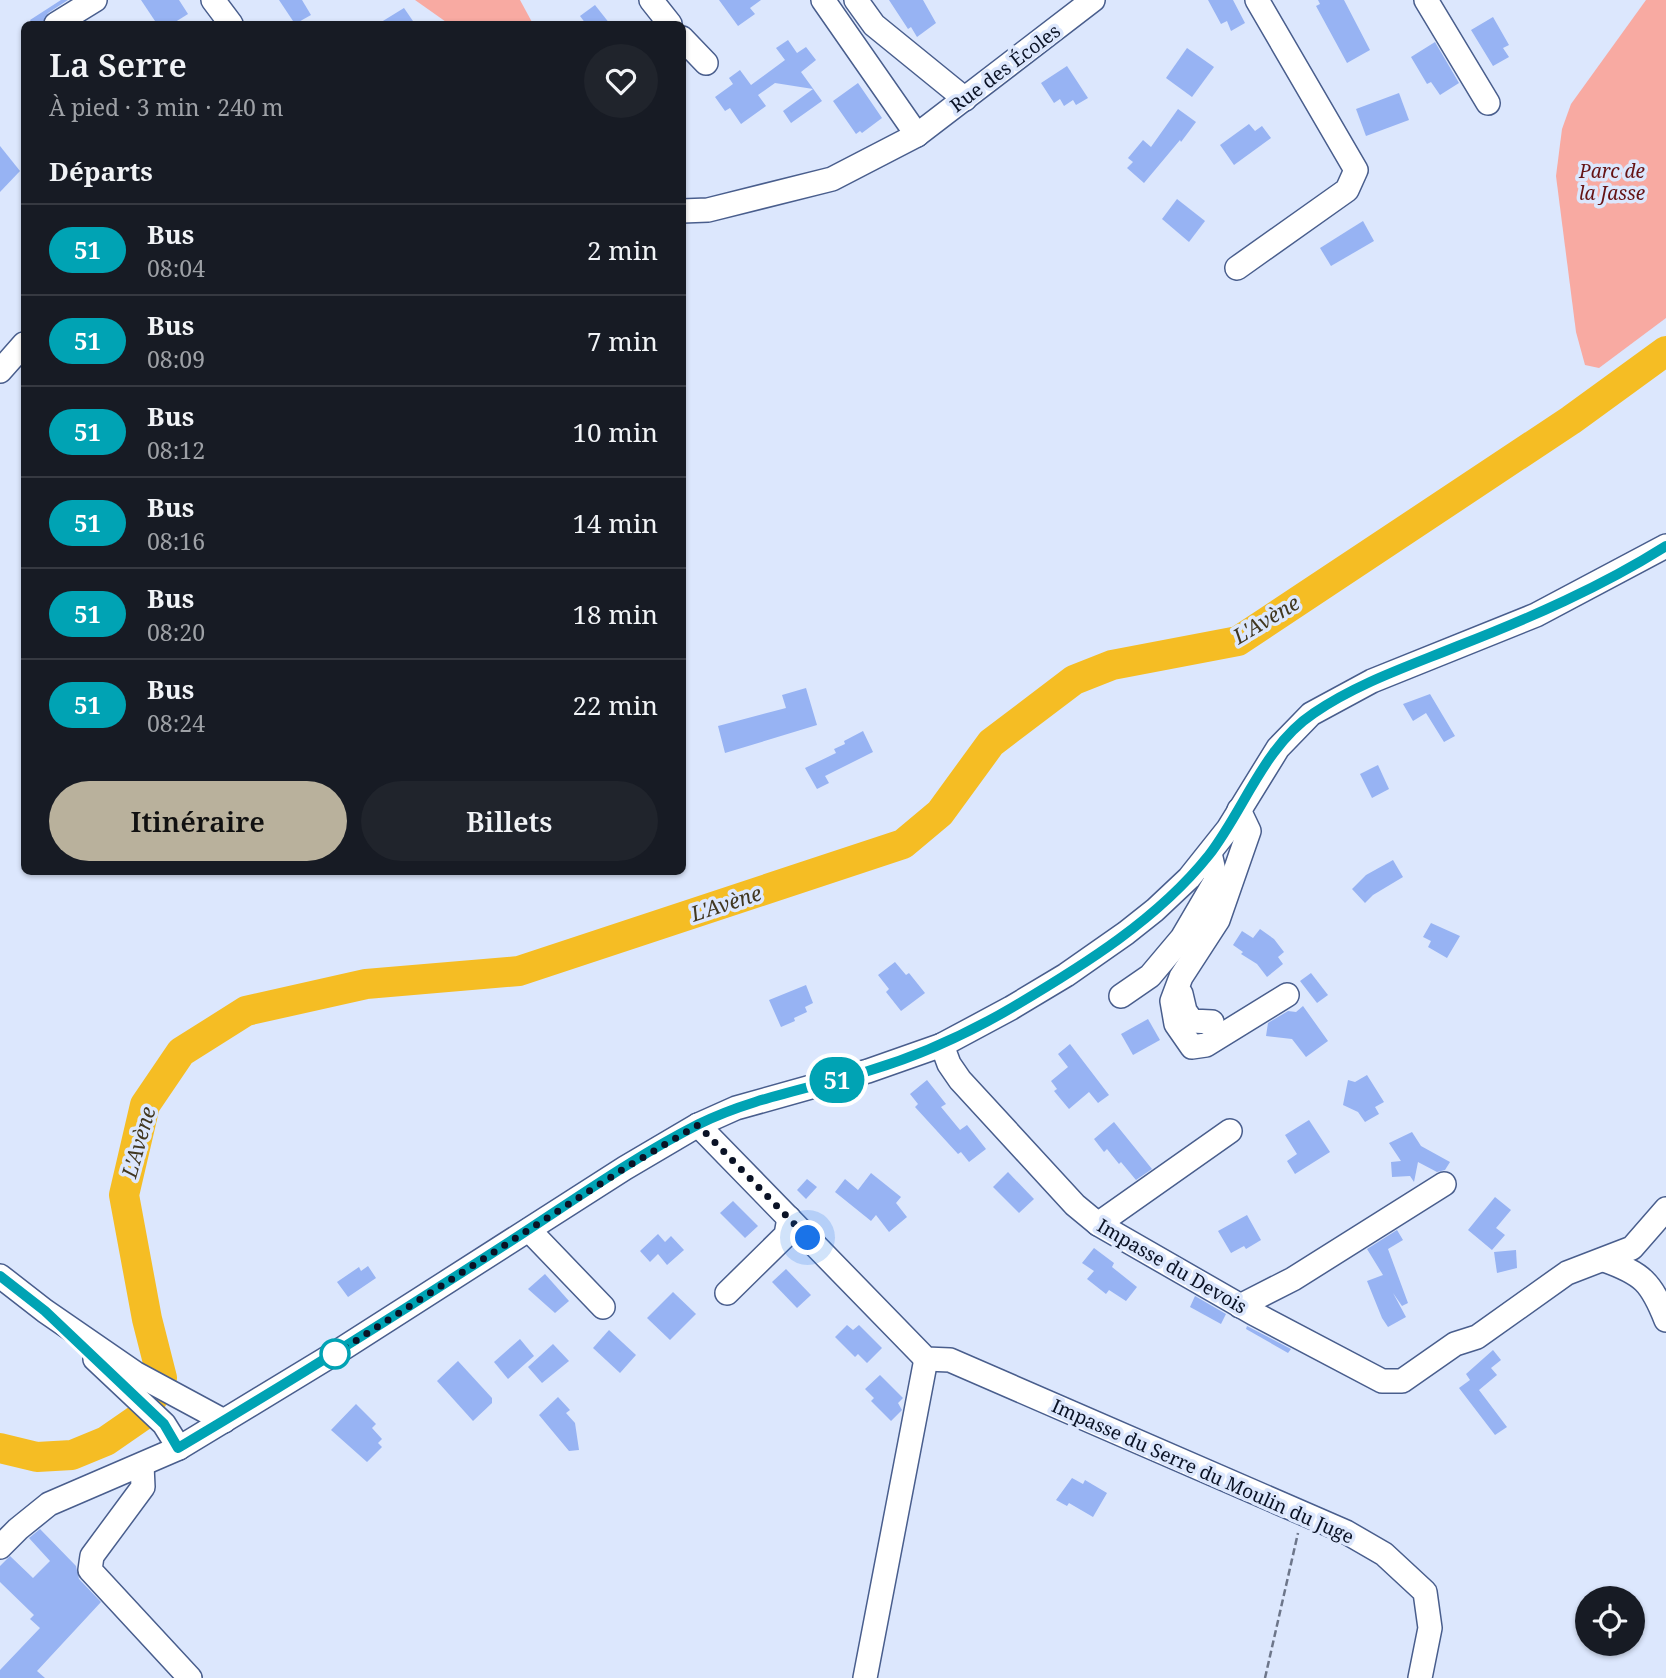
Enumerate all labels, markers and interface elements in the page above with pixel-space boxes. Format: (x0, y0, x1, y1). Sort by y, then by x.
street label: Rue des Écoles (945, 18, 1065, 118)
text: La Serre (49, 42, 187, 87)
button: heart (584, 44, 658, 118)
text: À pied · 3 min · 240 m (49, 91, 284, 123)
text: Départs (49, 153, 153, 189)
park label: Parc de la Jasse (1578, 158, 1645, 206)
text: Bus (147, 216, 194, 252)
text: 2 min (587, 232, 658, 268)
text: 51 (74, 233, 101, 266)
text: 08:04 (147, 252, 205, 284)
text: Bus (147, 307, 194, 343)
text: 7 min (587, 323, 658, 359)
text: 51 (74, 324, 101, 357)
text: 08:09 (147, 343, 205, 375)
text: Bus (147, 398, 194, 434)
text: 10 min (573, 414, 658, 450)
text: 51 (74, 415, 101, 448)
text: 08:12 (147, 434, 205, 466)
text: Bus (147, 489, 194, 525)
text: 14 min (573, 505, 658, 541)
text: 51 (74, 506, 101, 539)
text: 08:16 (147, 525, 205, 557)
text: Bus (147, 580, 194, 616)
water label: L'Avène (1227, 588, 1304, 650)
text: 18 min (573, 596, 658, 632)
text: 51 (74, 597, 101, 630)
text: 08:20 (147, 616, 205, 648)
text: Bus (147, 671, 194, 707)
text: 22 min (573, 687, 658, 723)
text: 51 (74, 688, 101, 721)
text: 08:24 (147, 707, 205, 739)
button: Itinéraire (49, 781, 347, 861)
button: Billets (361, 781, 658, 861)
water label: L'Avène (686, 878, 765, 928)
line badge: 51 (806, 1057, 868, 1103)
text: 51 (823, 1063, 851, 1096)
water label: L'Avène (114, 1103, 162, 1182)
street label: Impasse du Devois (1092, 1213, 1252, 1319)
your location (790, 1220, 825, 1255)
unlabelled marker (320, 1339, 350, 1369)
street label: Impasse du Serre du Moulin du Juge (1048, 1392, 1358, 1550)
map controls (1575, 1586, 1645, 1656)
button: locate (1575, 1586, 1645, 1656)

